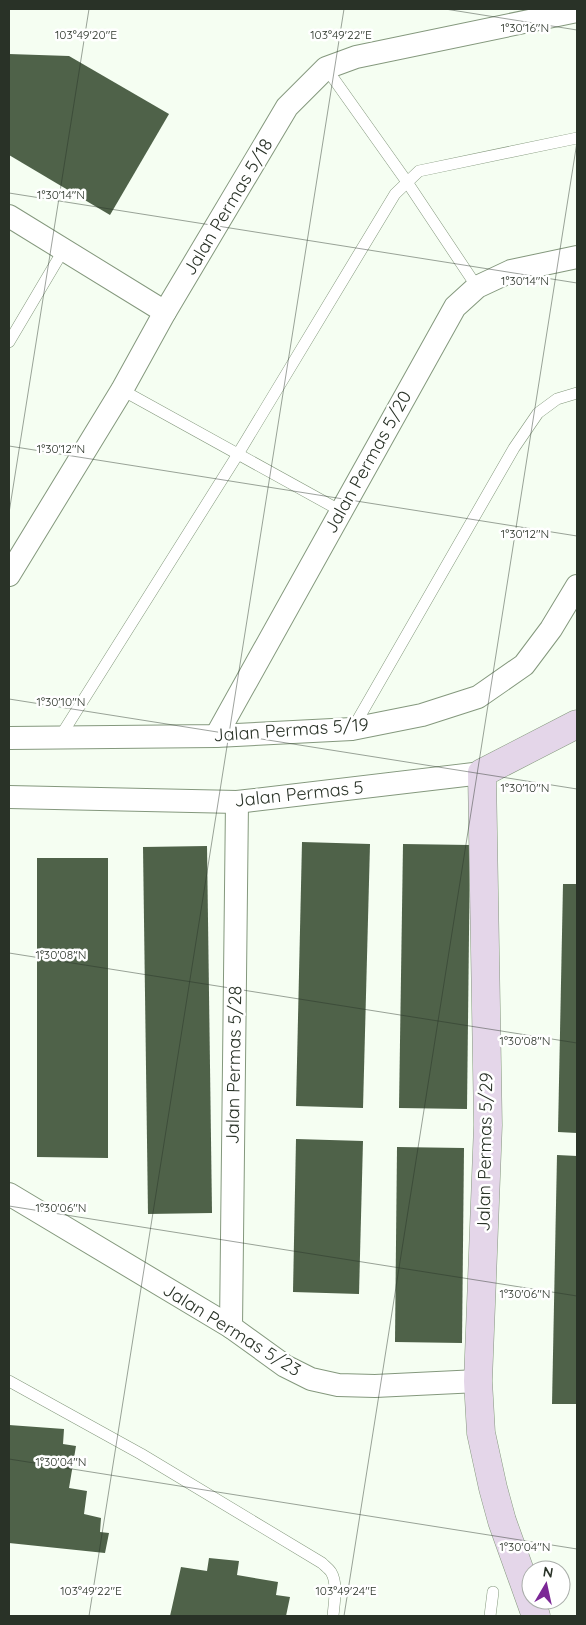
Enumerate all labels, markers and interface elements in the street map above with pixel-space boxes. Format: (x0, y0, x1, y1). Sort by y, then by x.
text: 1°30'16"N (501, 20, 549, 35)
text: 103°49'20"E (55, 27, 117, 42)
text: 103°49'22"E (310, 27, 372, 42)
street label: Jalan Permas 5/18 (178, 134, 277, 279)
text: 1°30'14"N (37, 187, 85, 202)
text: 1°30'14"N (501, 273, 549, 288)
street label: Jalan Permas 5/20 (319, 386, 416, 537)
text: 1°30'12"N (37, 441, 85, 456)
text: 1°30'12"N (501, 526, 549, 541)
text: 1°30'10"N (36, 694, 86, 709)
street label: Jalan Permas 5/19 (212, 713, 369, 746)
street label: Jalan Permas 5 (233, 775, 365, 812)
text: 1°30'10"N (500, 780, 550, 795)
text: 1°30'08"N (35, 947, 87, 962)
street label: Jalan Permas 5/28 (221, 985, 246, 1145)
text: 1°30'08"N (499, 1033, 551, 1048)
street label: Jalan Permas 5/29 (472, 1072, 497, 1232)
text: 1°30'06"N (35, 1200, 87, 1215)
street label: Jalan Permas 5/23 (159, 1278, 306, 1381)
text: 1°30'06"N (499, 1286, 551, 1301)
text: 1°30'04"N (36, 1454, 86, 1469)
text: 1°30'04"N (500, 1539, 550, 1554)
north arrow (521, 1560, 571, 1610)
text: N (542, 1562, 555, 1582)
text: 103°49'22"E (60, 1583, 122, 1598)
text: 103°49'24"E (315, 1583, 377, 1598)

